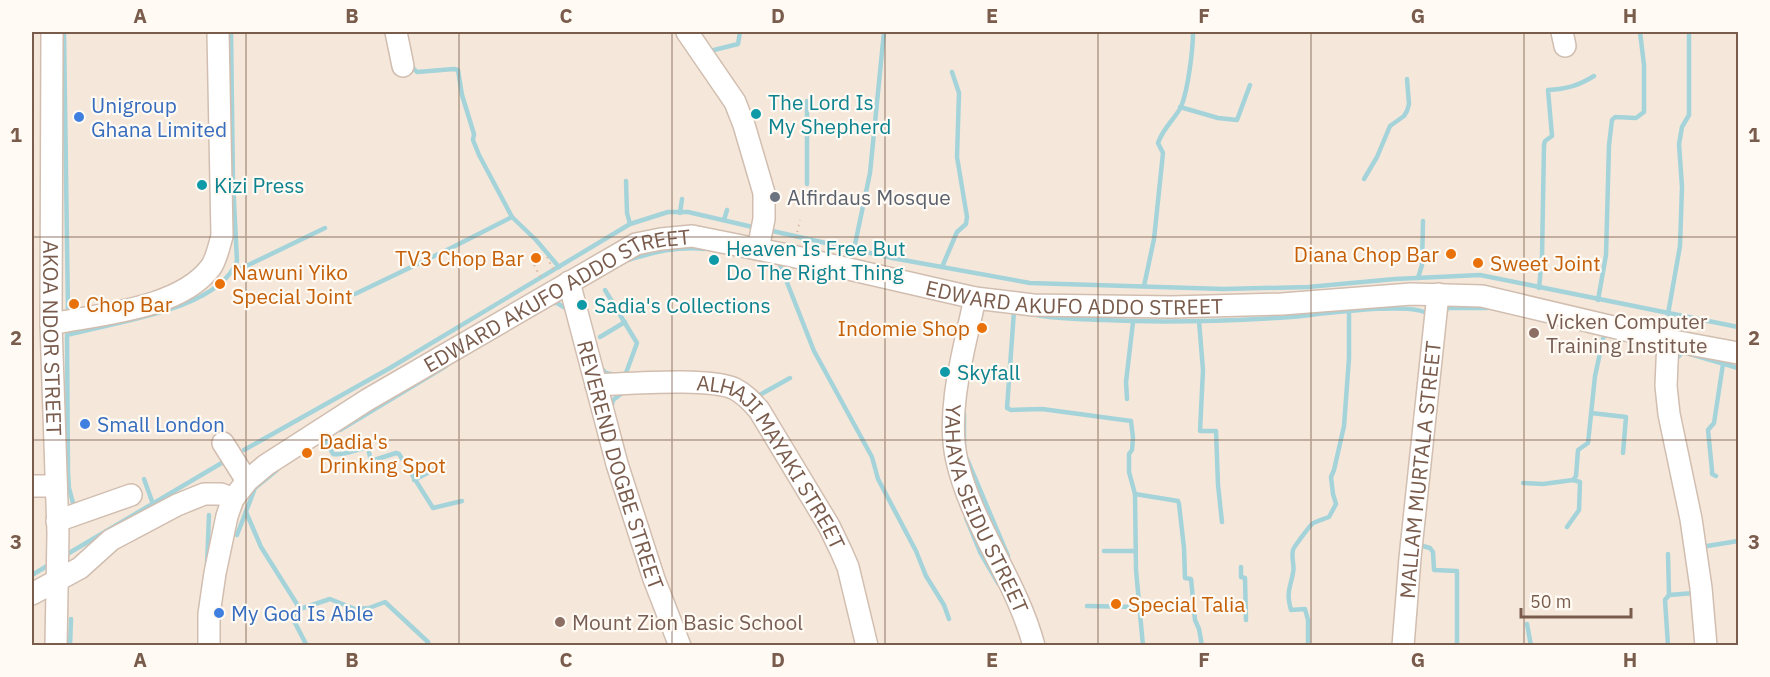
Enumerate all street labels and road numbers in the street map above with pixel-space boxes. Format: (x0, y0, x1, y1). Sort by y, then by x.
street label: EDWARD AKUFO ADDO STREET (418, 222, 692, 378)
street label: AKOA NDOR STREET (37, 240, 69, 436)
street label: EDWARD AKUFO ADDO STREET (923, 273, 1223, 321)
street label: REVEREND DOGBE STREET (571, 337, 671, 594)
street label: MALLAM MURTALA STREET (1393, 339, 1447, 600)
street label: ALHAJI MAYAKI STREET (696, 368, 852, 554)
street label: YAHAYA SEIDU STREET (939, 403, 1035, 617)

